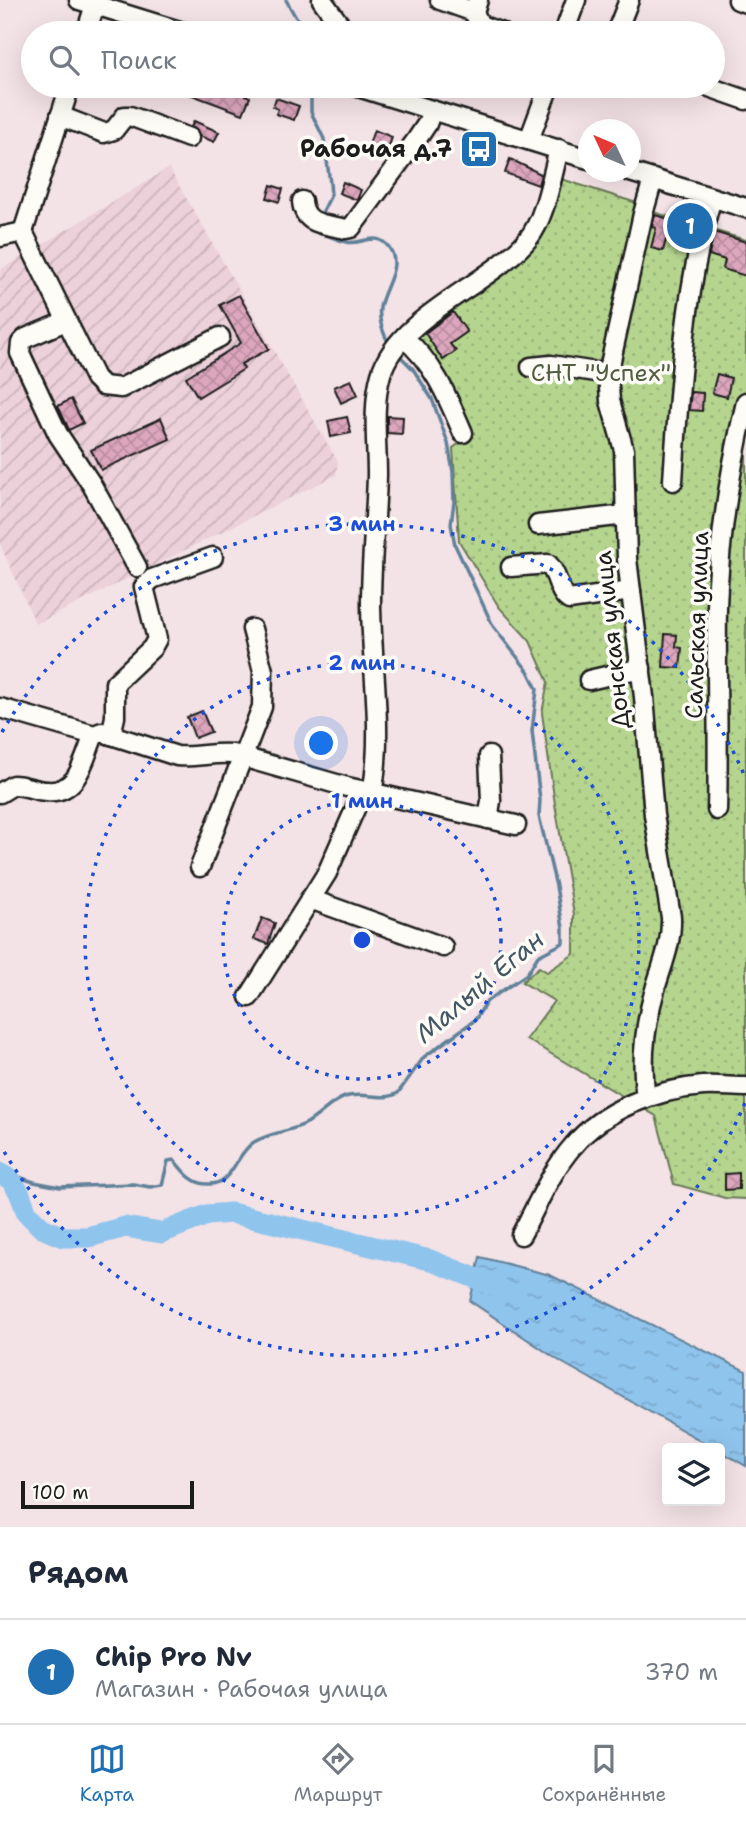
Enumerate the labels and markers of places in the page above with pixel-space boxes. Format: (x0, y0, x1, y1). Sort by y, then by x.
bus stop icon: Рабочая д.7 (458, 128, 500, 170)
place label: Рабочая д.7 (300, 133, 452, 165)
pin: 1 (667, 200, 713, 252)
centre of rings (350, 928, 374, 952)

